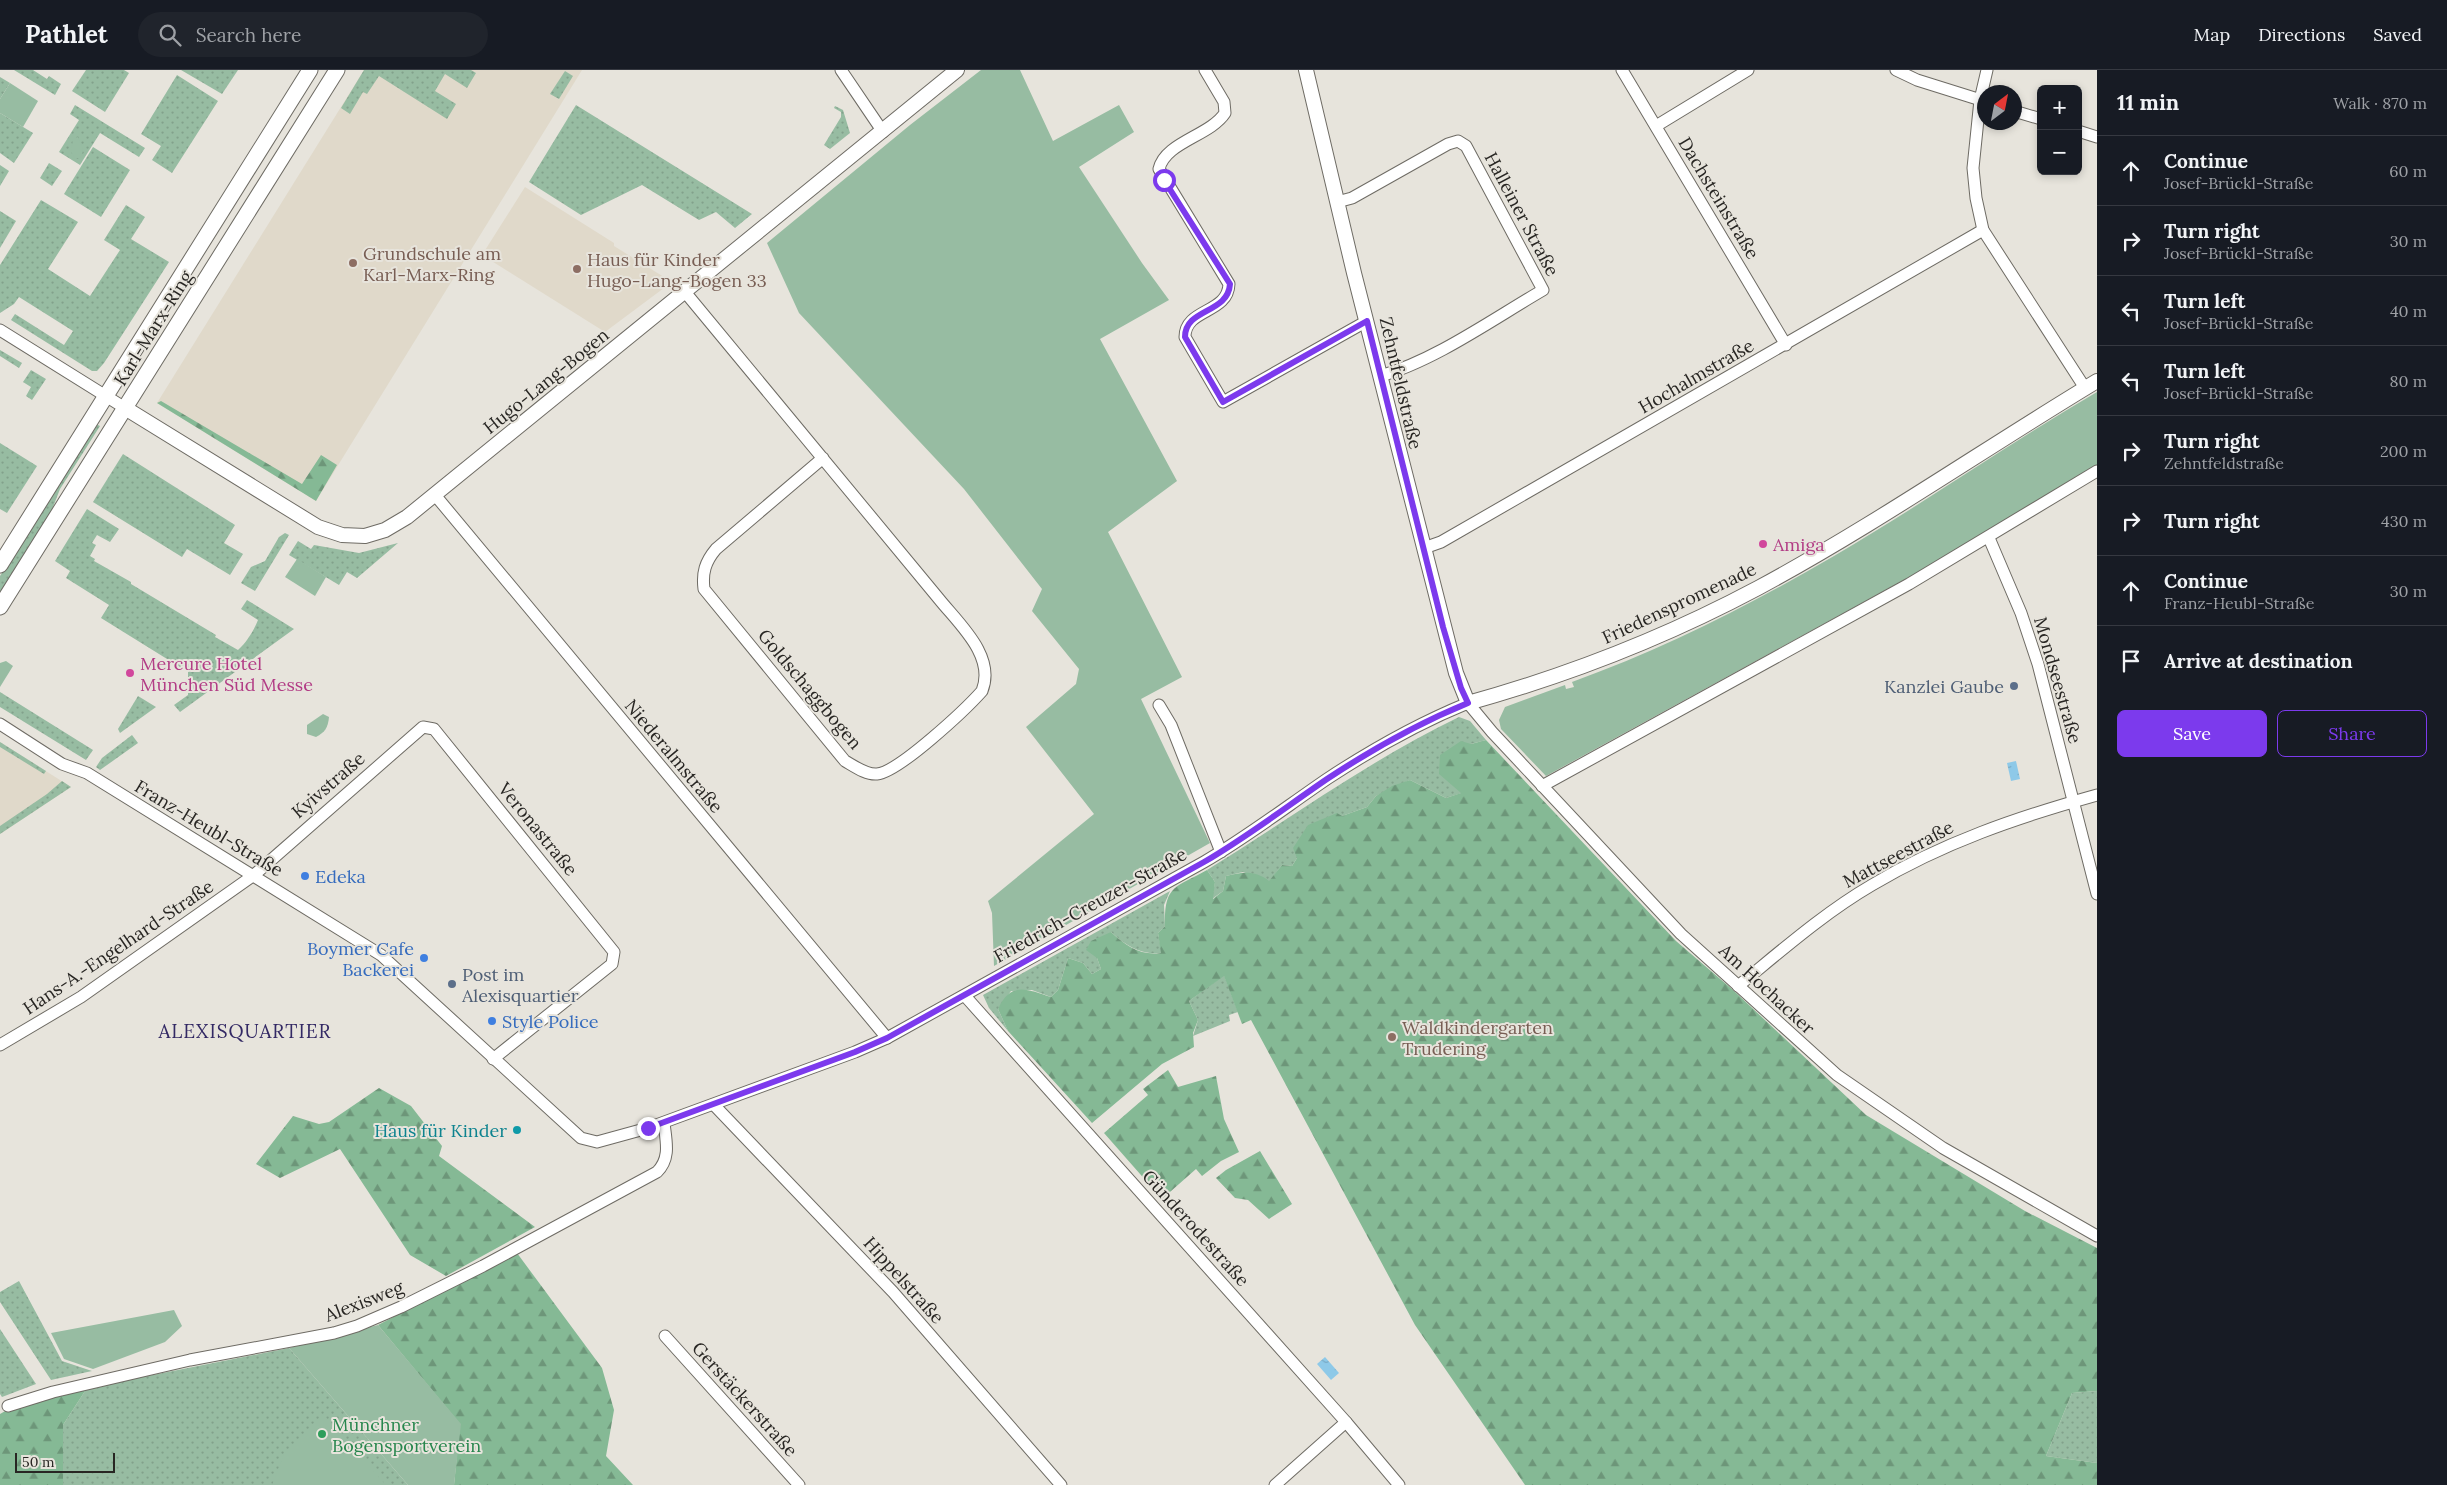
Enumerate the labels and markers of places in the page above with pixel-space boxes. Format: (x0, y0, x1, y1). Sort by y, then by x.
place label: Grundschule am Karl-Marx-Ring (363, 242, 501, 286)
place label: Haus für Kinder Hugo-Lang-Bogen 33 (587, 248, 767, 292)
marker: Grundschule am Karl-Marx-Ring (347, 257, 359, 269)
marker: Haus für Kinder Hugo-Lang-Bogen 33 (571, 263, 583, 275)
place label: Amiga (1772, 533, 1825, 556)
marker: Amiga (1757, 538, 1769, 550)
place label: Mercure Hotel München Süd Messe (140, 652, 313, 696)
marker: Mercure Hotel München Süd Messe (124, 667, 136, 679)
place label: Kanzlei Gaube (1884, 675, 2004, 698)
marker: Kanzlei Gaube (2008, 680, 2020, 692)
place label: Edeka (315, 865, 366, 888)
marker: Edeka (299, 870, 311, 882)
place label: Boymer Cafe Backerei (307, 937, 414, 981)
marker: Boymer Cafe Backerei (418, 952, 430, 964)
place label: Post im Alexisquartier (461, 963, 579, 1007)
marker: Post im Alexisquartier (446, 978, 458, 990)
place label: Style Police (502, 1010, 599, 1033)
marker: Style Police (486, 1015, 498, 1027)
place label: Waldkindergarten Trudering (1402, 1016, 1553, 1060)
marker: Waldkindergarten Trudering (1386, 1031, 1398, 1043)
place label: Haus für Kinder (374, 1119, 507, 1142)
marker: Haus für Kinder (511, 1124, 523, 1136)
place label: Münchner Bogensportverein (332, 1413, 481, 1457)
marker: Münchner Bogensportverein (316, 1428, 328, 1440)

